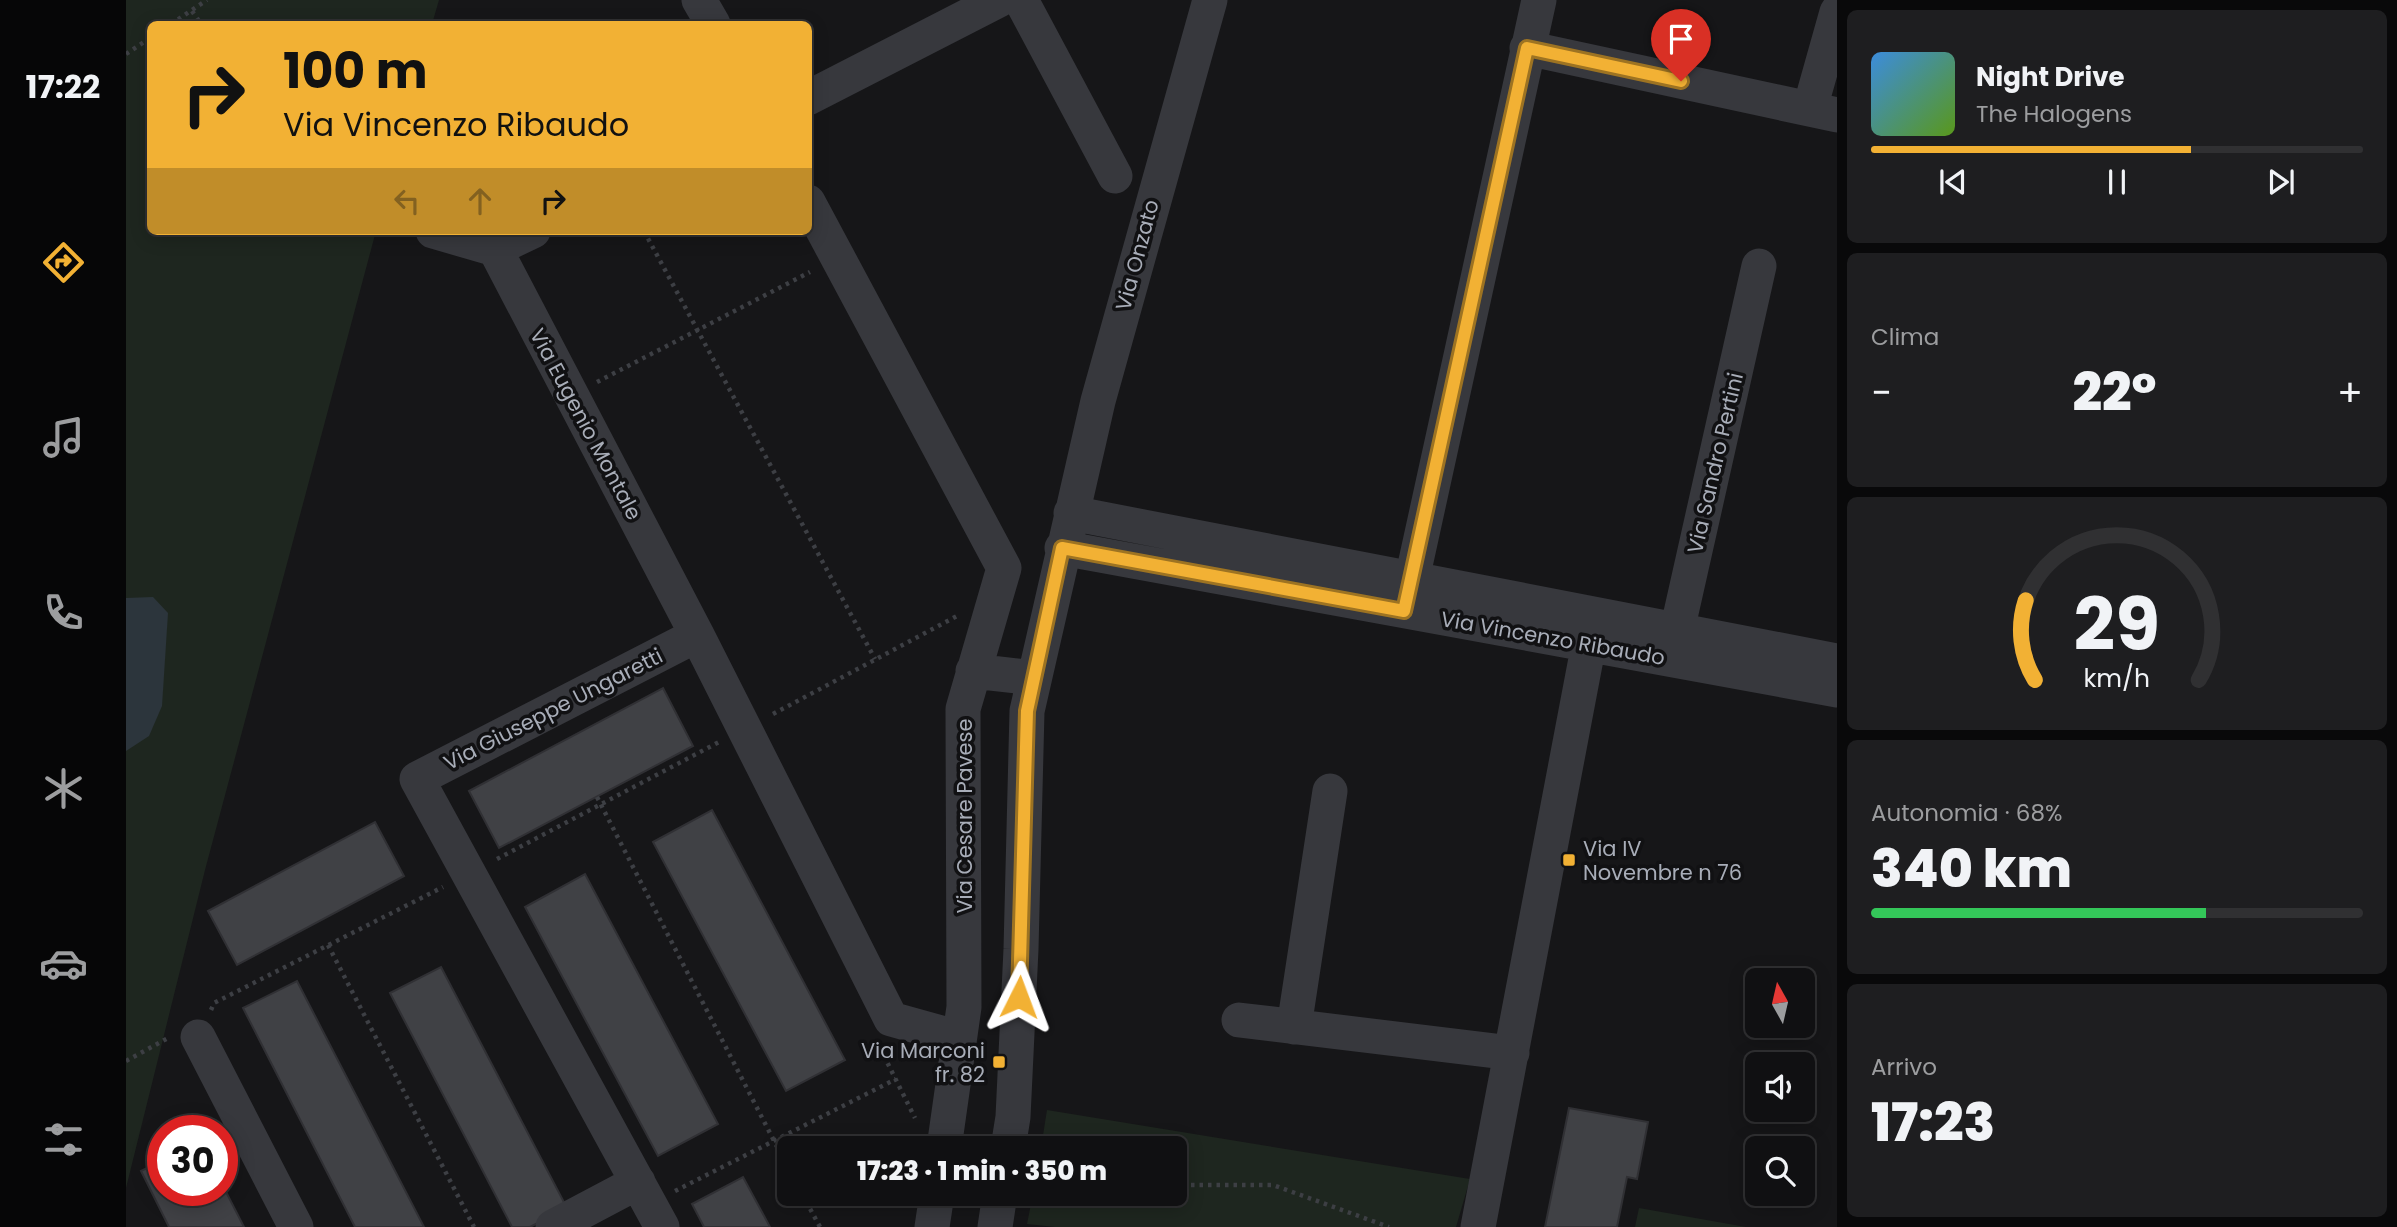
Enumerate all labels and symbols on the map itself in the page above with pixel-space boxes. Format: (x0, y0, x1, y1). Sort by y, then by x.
pin (1651, 9, 1711, 81)
street label: Via Onzato (1108, 196, 1166, 314)
street label: Via Eugenio Montale (523, 323, 649, 525)
street label: Via Sandro Pertini (1680, 370, 1750, 556)
street label: Via Vincenzo Ribaudo (1439, 604, 1667, 672)
street label: Via Giuseppe Ungaretti (438, 641, 668, 777)
street label: Via Cesare Pavese (950, 718, 979, 914)
place label: Via IV Novembre n 76 (1583, 834, 1742, 887)
marker: Via IV Novembre n 76 (1561, 852, 1577, 868)
position arrow (982, 960, 1056, 1034)
north arrow (1745, 968, 1815, 1038)
place label: Via Marconi fr. 82 (861, 1036, 985, 1089)
marker: Via Marconi fr. 82 (991, 1054, 1007, 1070)
speed limit sign: 30 (147, 1115, 238, 1206)

